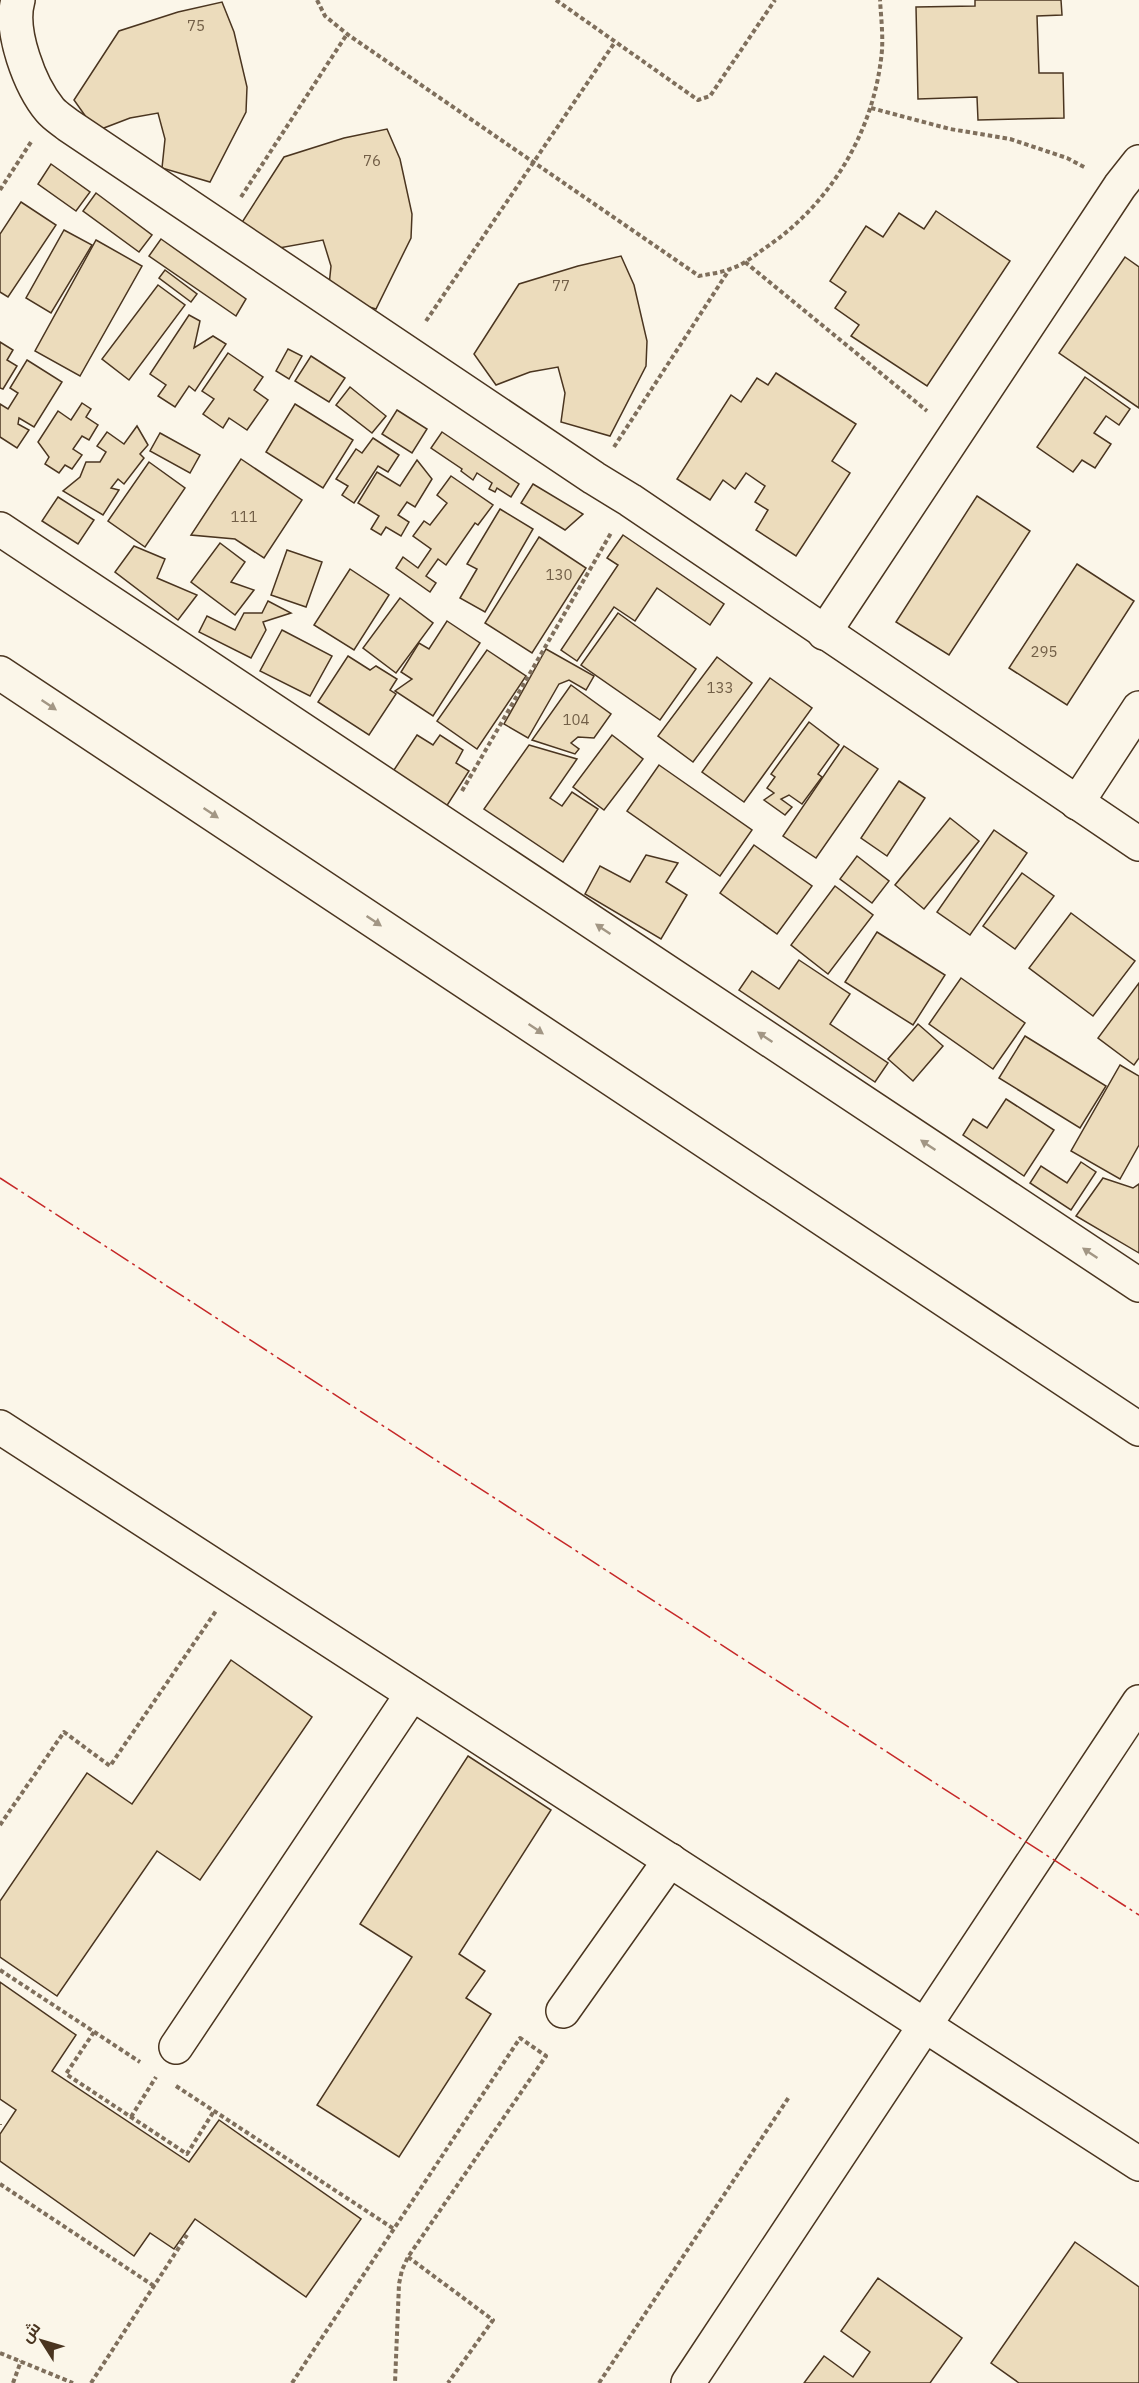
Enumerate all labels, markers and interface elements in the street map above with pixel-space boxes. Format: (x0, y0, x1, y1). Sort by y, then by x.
house number: 75 (187, 16, 205, 35)
house number: 76 (363, 151, 381, 170)
house number: 77 (552, 276, 570, 295)
house number: 111 (230, 507, 258, 526)
house number: 130 (545, 565, 573, 584)
house number: 295 (1030, 642, 1058, 661)
house number: 133 (706, 678, 734, 697)
one-way arrow (41, 700, 57, 711)
house number: 104 (562, 710, 590, 729)
one-way arrow (203, 807, 219, 819)
one-way arrow (366, 915, 382, 926)
one-way arrow (595, 924, 611, 935)
one-way arrow (528, 1023, 544, 1035)
one-way arrow (758, 1031, 774, 1043)
one-way arrow (920, 1140, 936, 1151)
one-way arrow (1083, 1247, 1099, 1259)
north arrow (12, 2311, 72, 2371)
text: ش (16, 2318, 44, 2346)

